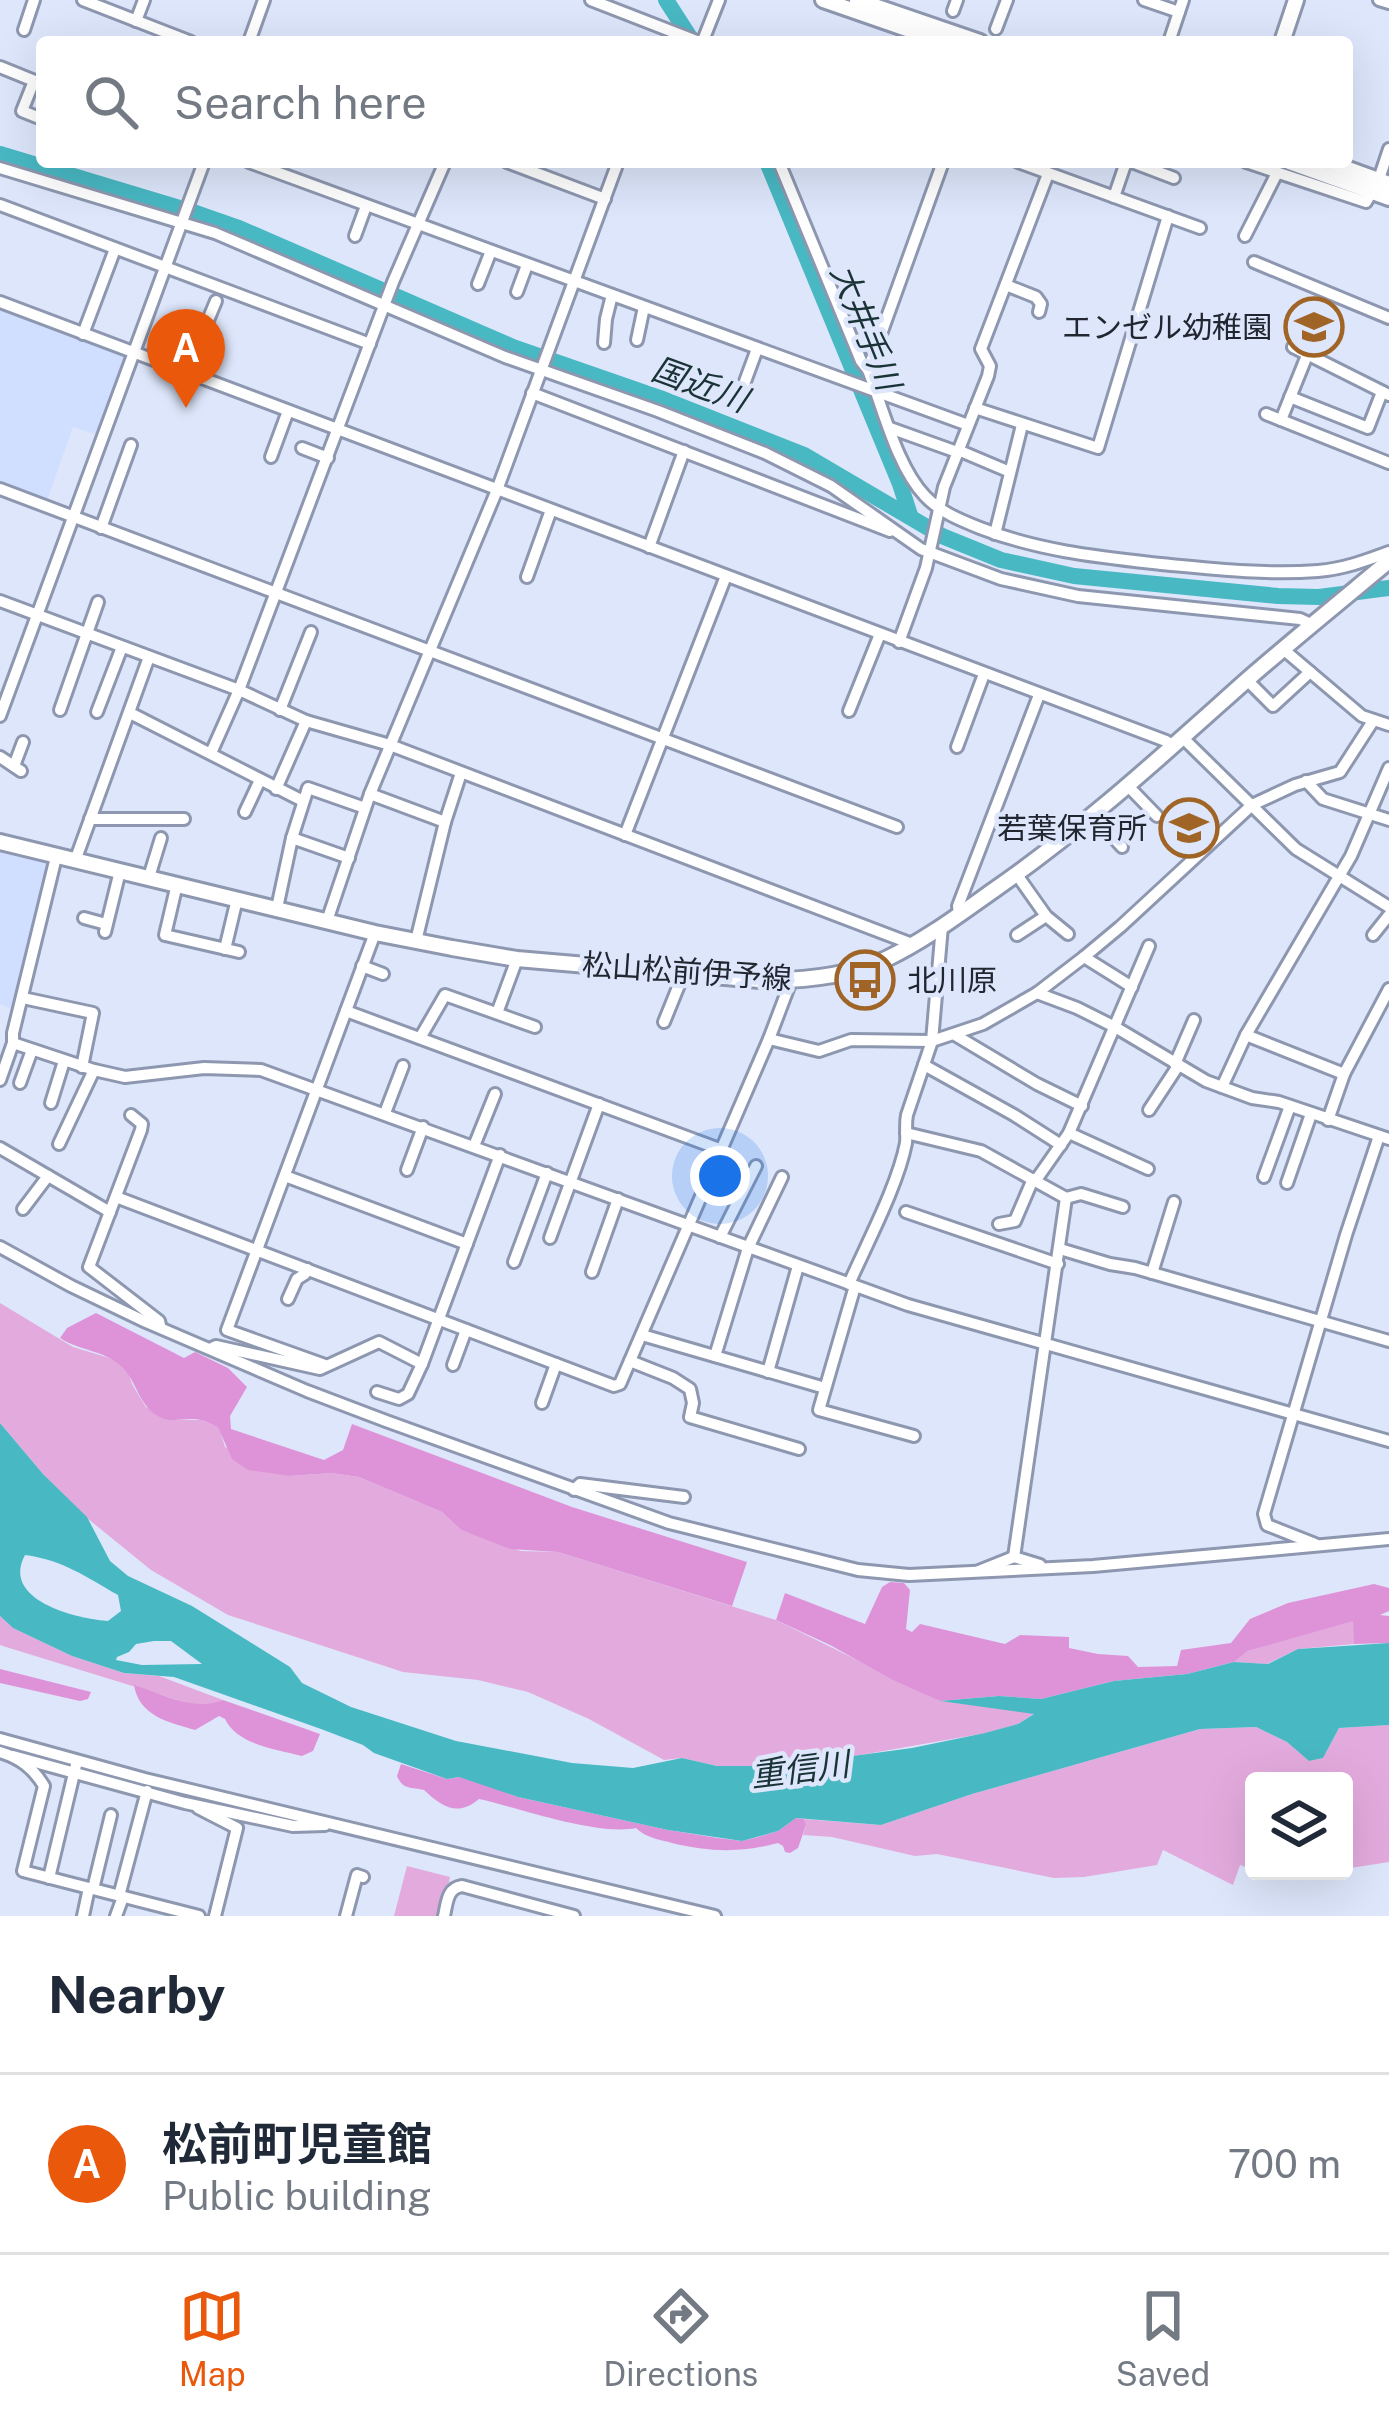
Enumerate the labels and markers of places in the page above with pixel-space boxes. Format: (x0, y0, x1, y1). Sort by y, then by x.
school or university icon: エンゼル幼稚園 (1283, 296, 1345, 358)
pin: A (147, 309, 225, 408)
place label: エンゼル幼稚園 (1062, 309, 1272, 345)
school or university icon: 若葉保育所 (1158, 797, 1220, 859)
place label: 若葉保育所 (997, 810, 1147, 846)
bus stop icon: 北川原 (834, 949, 896, 1011)
place label: 北川原 (907, 962, 997, 998)

